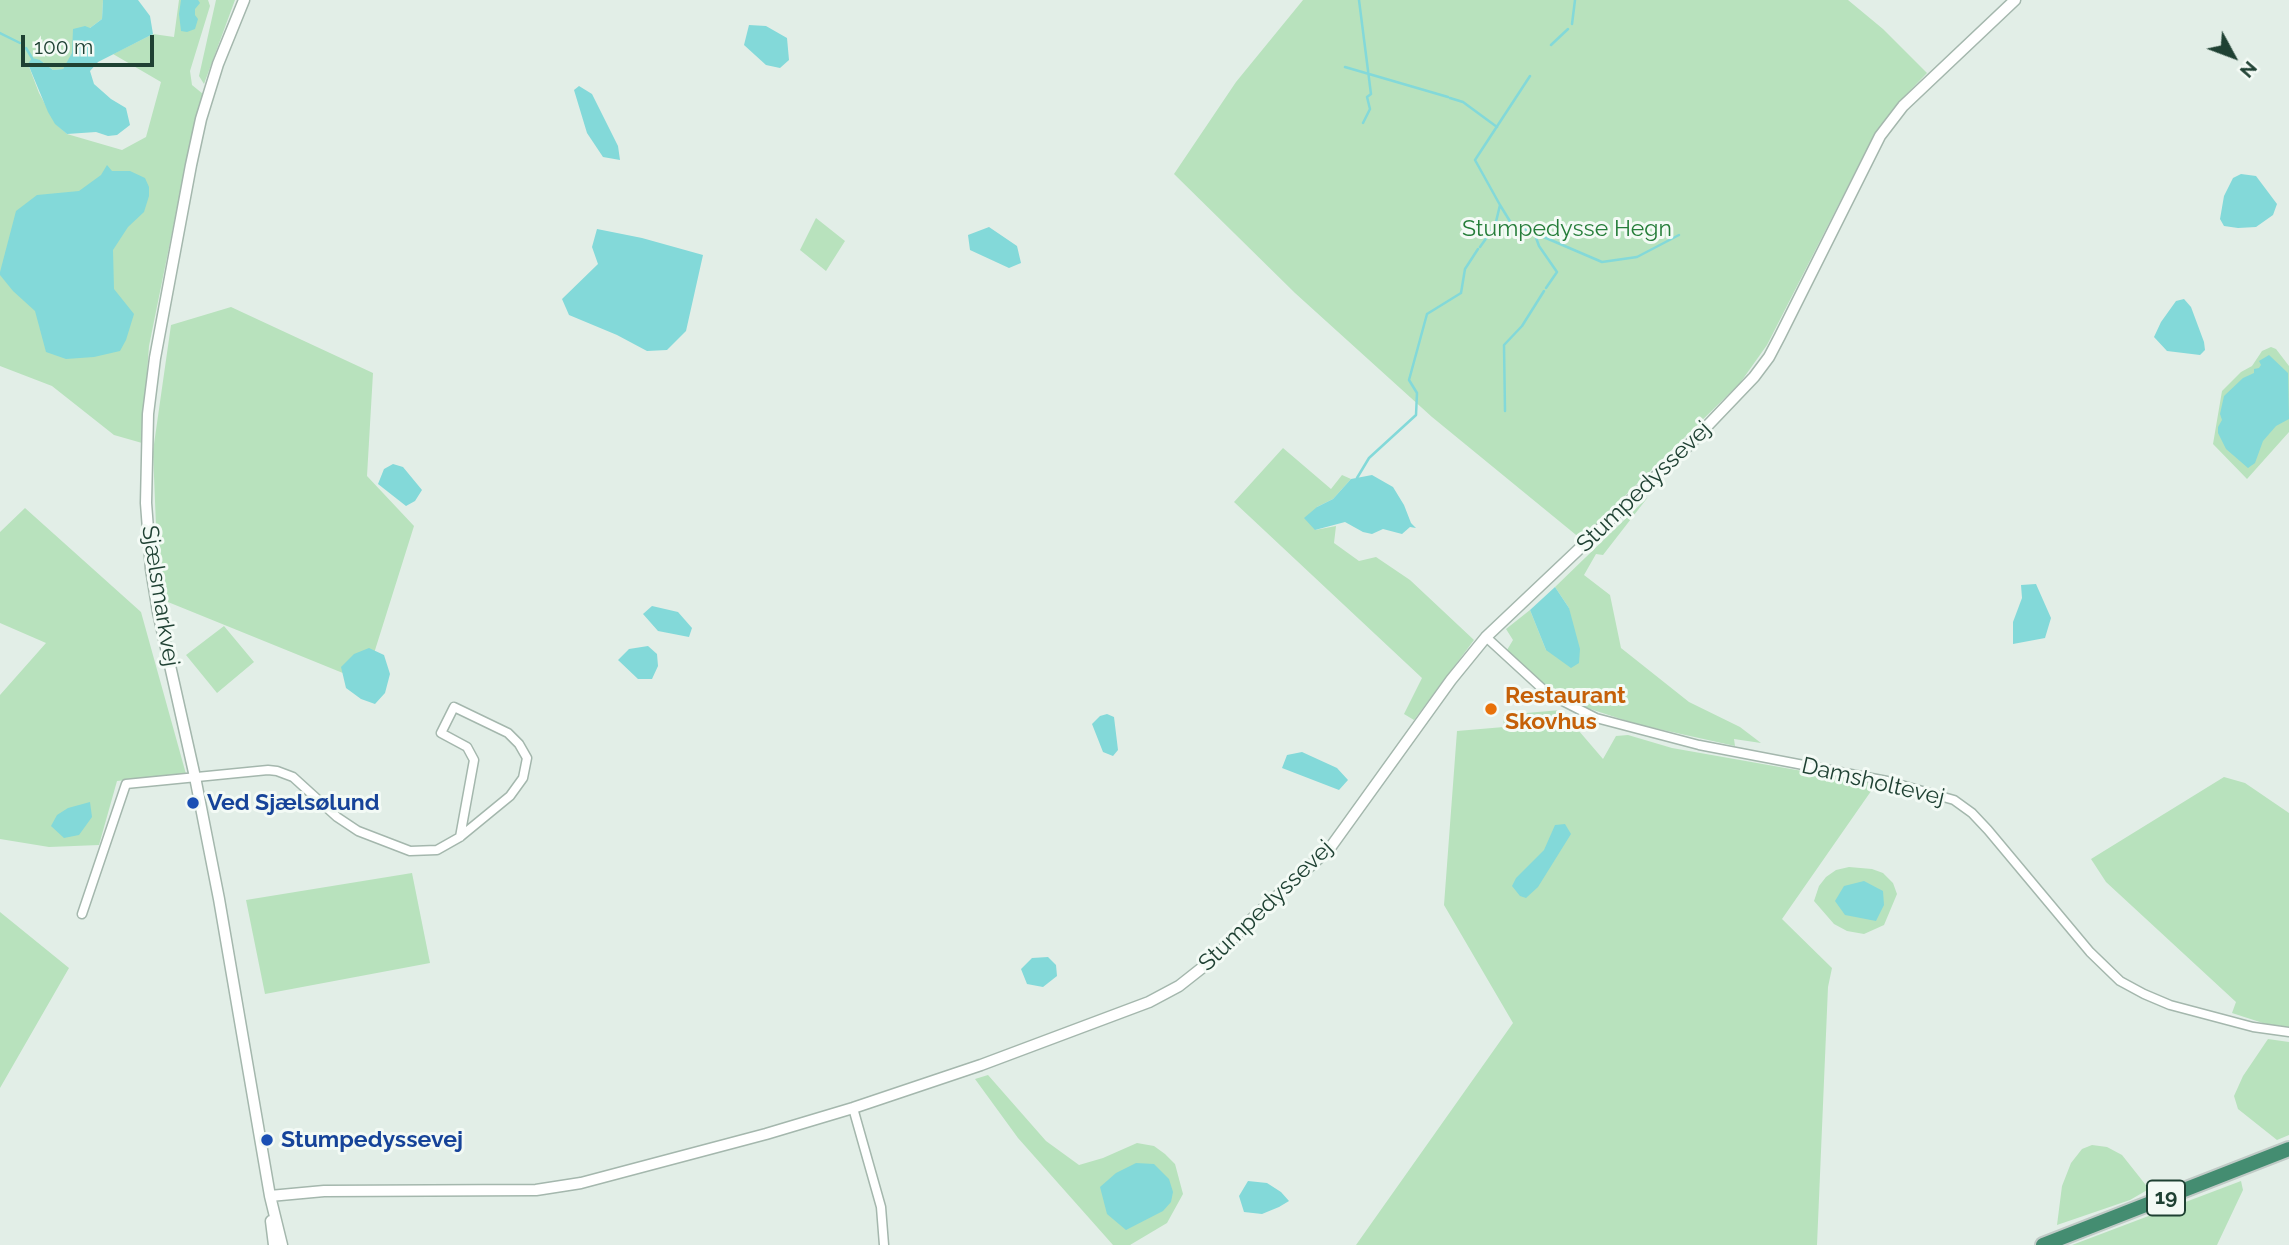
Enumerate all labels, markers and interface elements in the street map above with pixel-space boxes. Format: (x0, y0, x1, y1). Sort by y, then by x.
scale bar (24, 21, 158, 65)
north arrow (2198, 21, 2268, 91)
text: 100 m (34, 34, 93, 59)
text: N (2236, 57, 2262, 82)
park label: Stumpedysse Hegn (1462, 215, 1672, 243)
street label: Stumpedyssevej (1571, 416, 1717, 558)
street label: Sjælsmarkvej (135, 524, 185, 668)
place label: Restaurant Skovhus (1505, 682, 1626, 736)
marker: Restaurant Skovhus (1483, 701, 1499, 717)
street label: Damsholtevej (1799, 752, 1947, 812)
place label: Ved Sjælsølund (207, 789, 380, 817)
marker: Ved Sjælsølund (185, 795, 201, 811)
street label: Stumpedyssevej (1193, 835, 1339, 977)
place label: Stumpedyssevej (281, 1126, 463, 1154)
marker: Stumpedyssevej (259, 1132, 275, 1148)
road number: 19 (2147, 1180, 2185, 1216)

